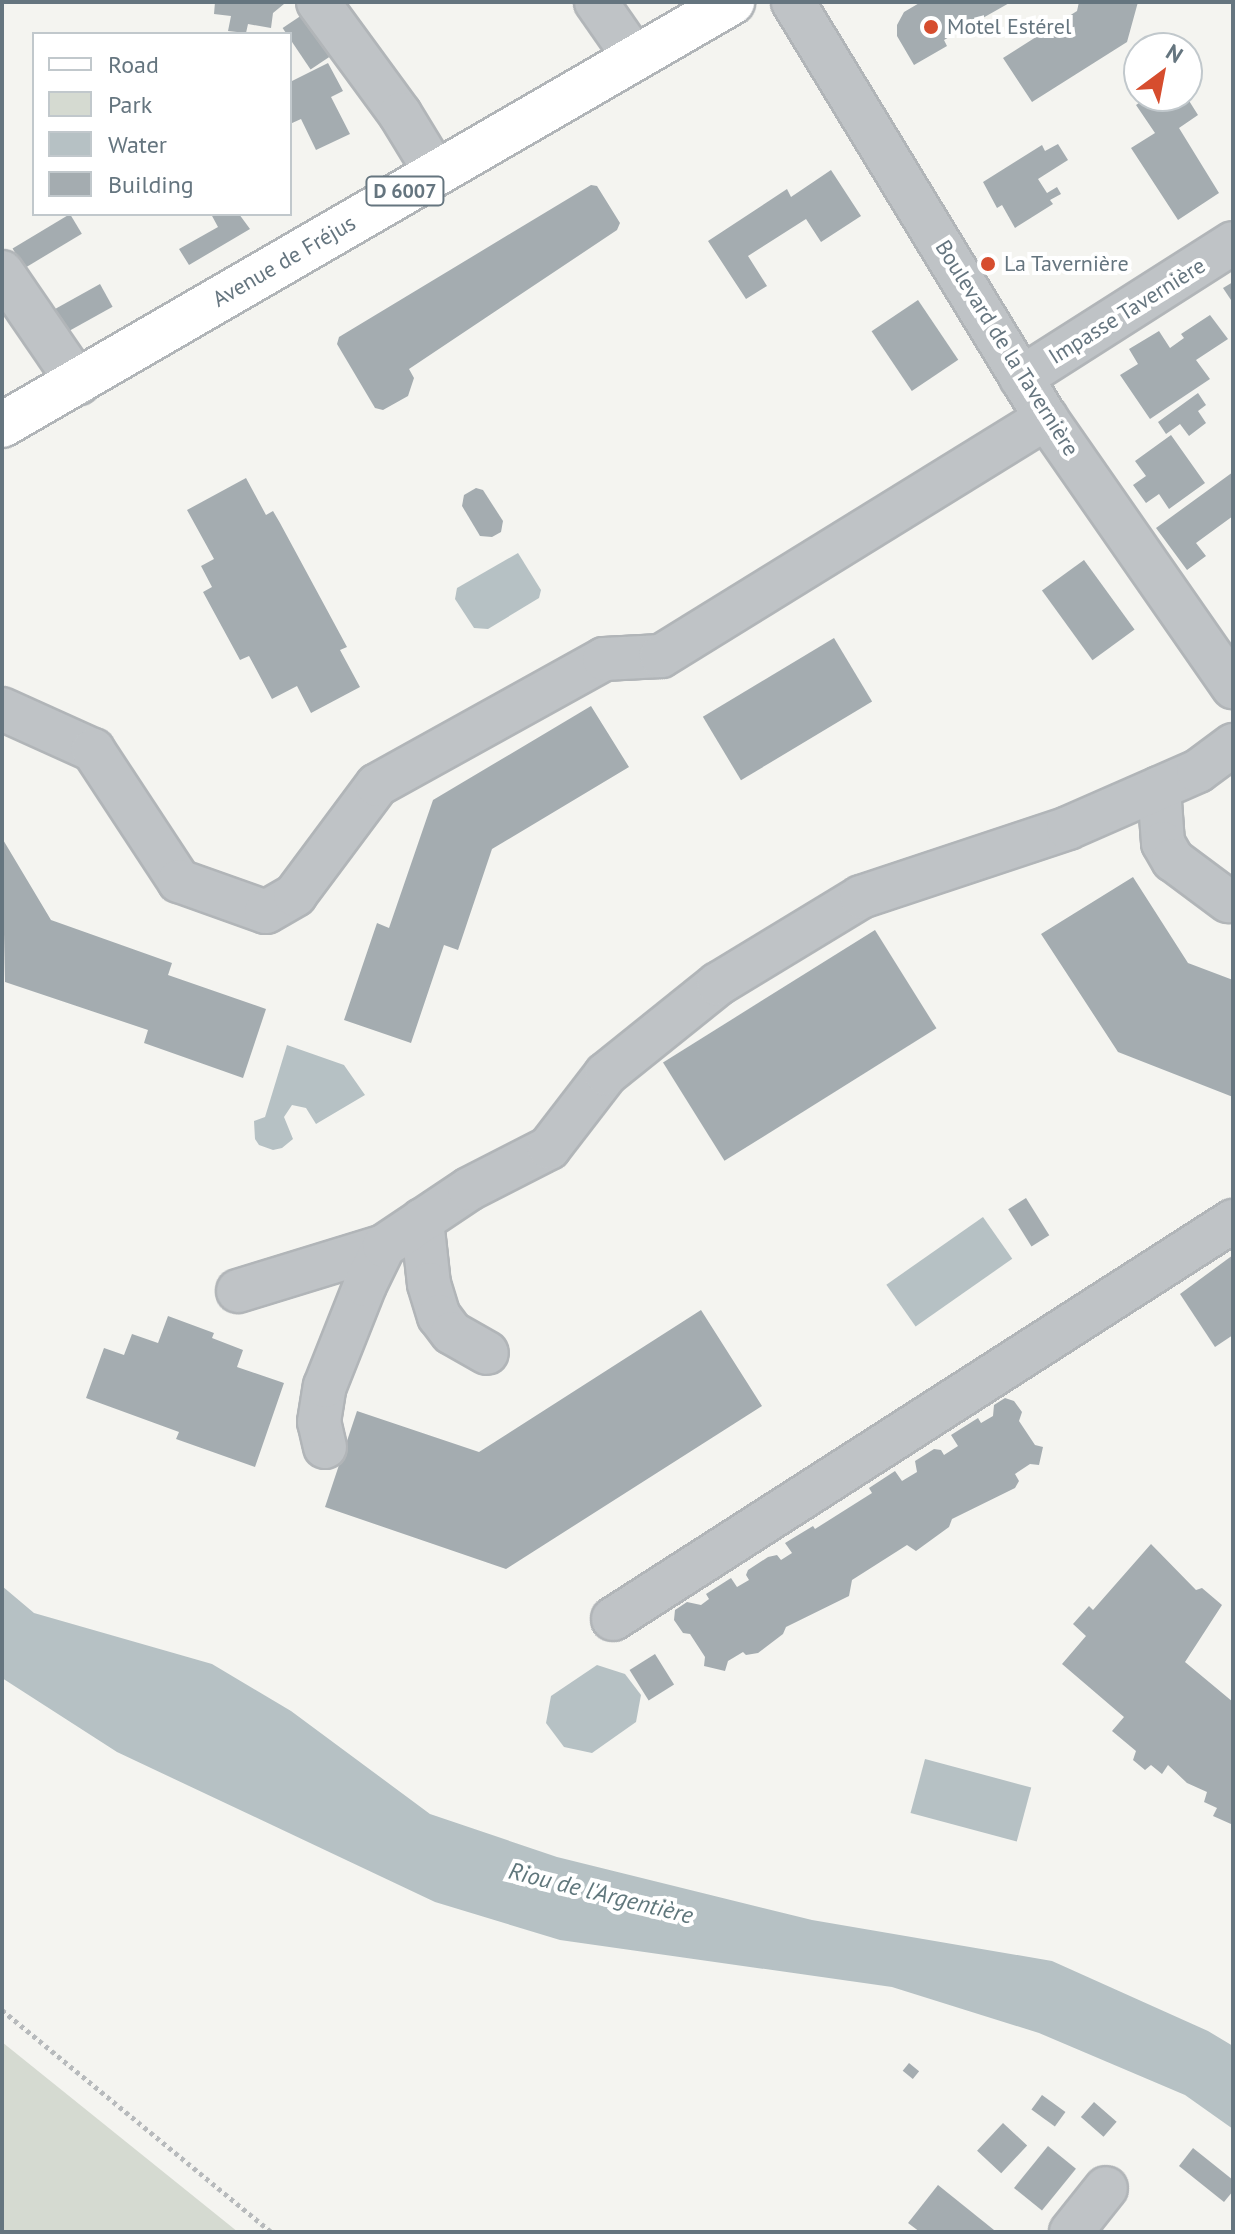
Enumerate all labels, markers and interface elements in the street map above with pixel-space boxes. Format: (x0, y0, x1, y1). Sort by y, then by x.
place label: Motel Estérel (947, 14, 1071, 40)
marker: Motel Estérel (922, 18, 940, 36)
legend (32, 32, 292, 216)
north arrow (1123, 32, 1203, 112)
text: N (1161, 38, 1188, 69)
text: Road (108, 49, 159, 80)
text: Park (108, 89, 152, 120)
text: Water (108, 129, 167, 160)
text: Building (108, 169, 194, 200)
road number: D 6007 (365, 175, 445, 207)
street label: Avenue de Fréjus (208, 209, 360, 313)
street label: Boulevard de la Tavernière (930, 235, 1084, 461)
place label: La Tavernière (1004, 251, 1129, 277)
street label: Impasse Tavernière (1044, 252, 1210, 370)
marker: La Tavernière (979, 255, 997, 273)
water label: Riou de l'Argentière (506, 1856, 696, 1930)

